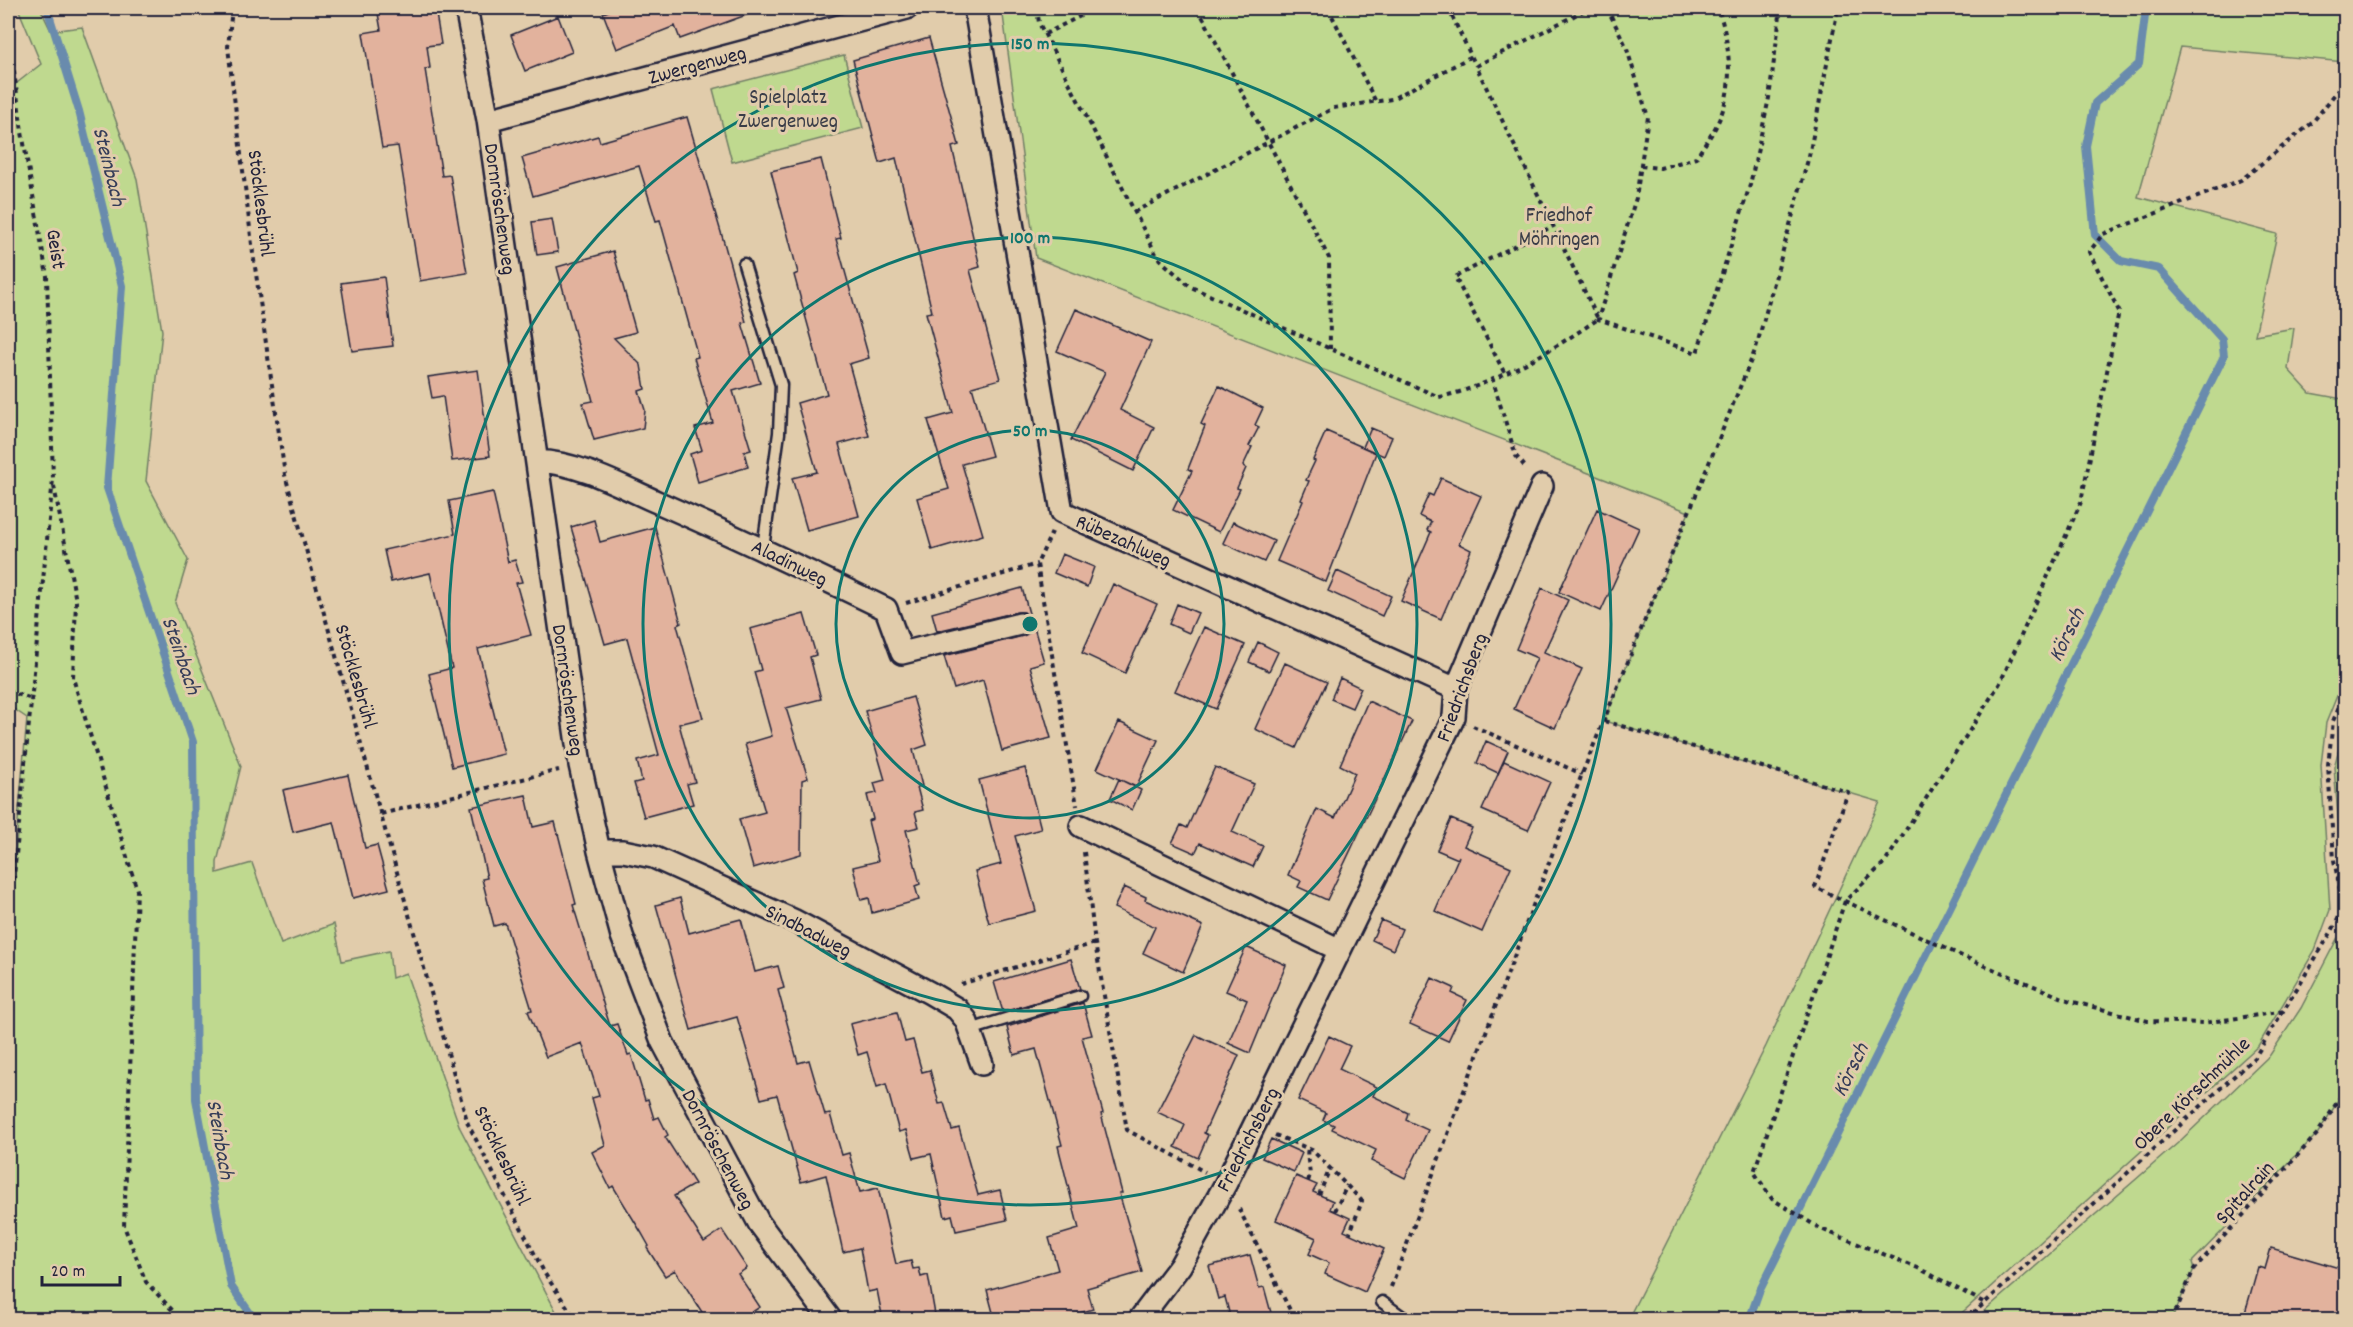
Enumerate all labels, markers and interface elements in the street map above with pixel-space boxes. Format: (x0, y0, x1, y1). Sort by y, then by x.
text: 150 m (1011, 33, 1049, 58)
street label: Zwergenweg (646, 39, 750, 94)
park label: Spielplatz Zwergenweg (738, 84, 838, 138)
water label: Steinbach (83, 124, 133, 211)
street label: Dornröschenweg (474, 142, 522, 277)
street label: Stöcklesbrühl (238, 148, 280, 258)
park label: Friedhof Möhringen (1519, 202, 1599, 256)
street label: Geist (36, 227, 72, 272)
text: 100 m (1010, 227, 1050, 252)
text: 50 m (1013, 420, 1047, 445)
street label: Rübezahlweg (1070, 508, 1175, 577)
street label: Aladinweg (745, 533, 832, 596)
water label: Körsch (2042, 603, 2095, 668)
water label: Steinbach (152, 613, 208, 700)
centre of rings (1020, 614, 1040, 634)
street label: Stöcklesbrühl (325, 621, 383, 732)
street label: Dornröschenweg (542, 623, 590, 758)
street label: Friedrichsberg (1430, 629, 1497, 747)
street label: Sindbadweg (759, 898, 856, 967)
street label: Obere Körschmühle (2128, 1031, 2259, 1159)
water label: Körsch (1826, 1038, 1879, 1103)
street label: Friedrichsberg (1210, 1083, 1289, 1198)
street label: Dornröschenweg (672, 1085, 761, 1216)
water label: Steinbach (196, 1097, 241, 1183)
street label: Stöcklesbrühl (464, 1101, 536, 1211)
street label: Spitalrain (2209, 1156, 2283, 1232)
scale bar (42, 1249, 120, 1287)
text: 20 m (51, 1260, 85, 1285)

